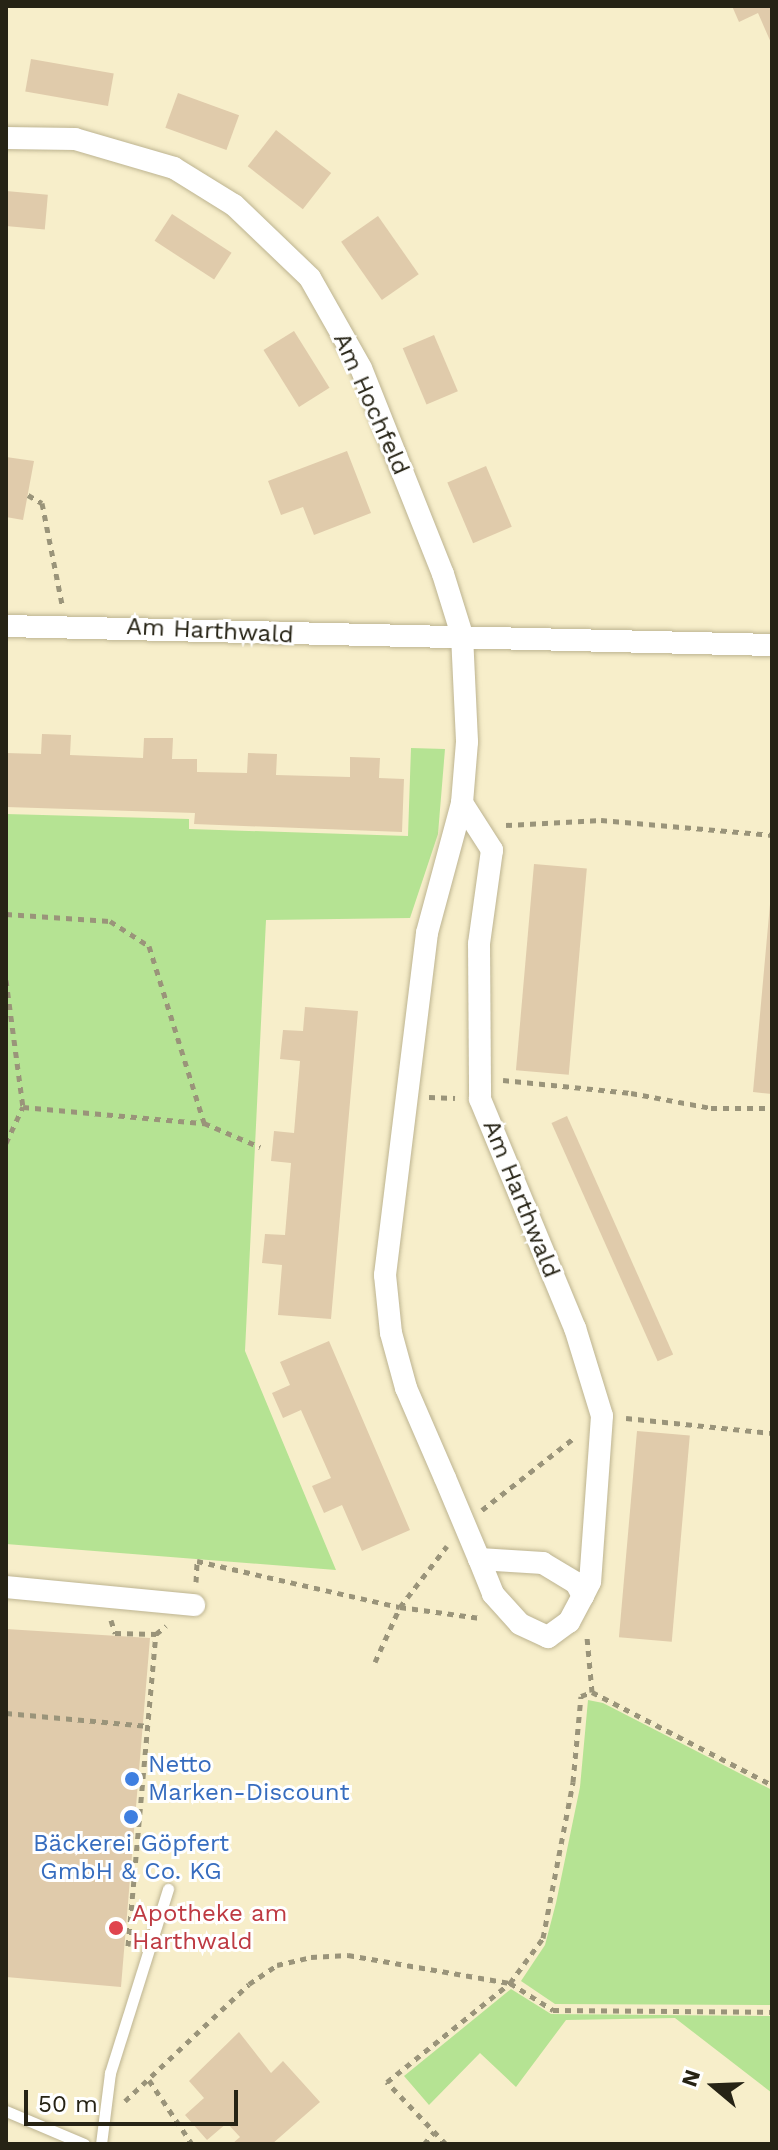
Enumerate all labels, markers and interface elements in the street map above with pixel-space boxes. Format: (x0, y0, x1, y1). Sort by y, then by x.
street label: Am Hochfeld (327, 329, 415, 479)
street label: Am Harthwald (126, 612, 294, 650)
street label: Am Harthwald (476, 1116, 566, 1282)
place label: Netto Marken-Discount (148, 1751, 349, 1807)
marker: Netto Marken-Discount (123, 1770, 141, 1788)
marker: Bäckerei Göpfert GmbH & Co. KG (122, 1808, 140, 1826)
place label: Bäckerei Göpfert GmbH & Co. KG (33, 1830, 229, 1886)
place label: Apotheke am Harthwald (132, 1900, 287, 1956)
marker: Apotheke am Harthwald (107, 1919, 125, 1937)
north arrow (674, 2046, 754, 2126)
text: N (676, 2066, 705, 2090)
scale bar (28, 2074, 242, 2124)
text: 50 m (38, 2090, 98, 2118)

